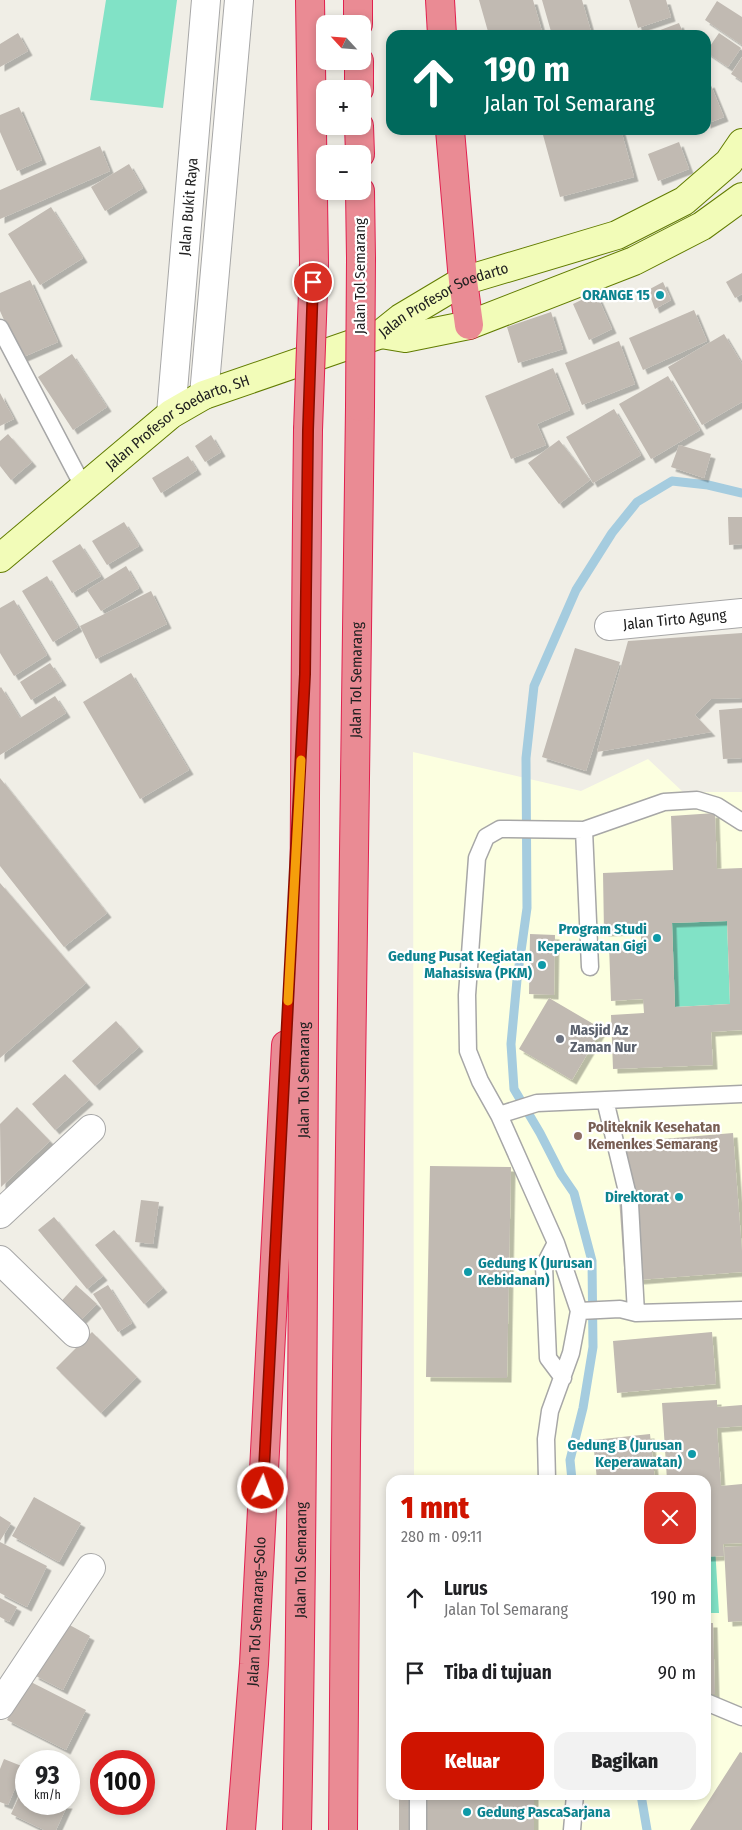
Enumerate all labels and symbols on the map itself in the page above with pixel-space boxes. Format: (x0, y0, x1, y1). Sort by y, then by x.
north arrow (316, 15, 371, 70)
street label: Jalan Bukit Raya (175, 157, 202, 256)
street label: Jalan Tol Semarang (351, 218, 369, 334)
street label: Jalan Profesor Soedarto (375, 259, 511, 341)
pin (292, 261, 334, 303)
place label: ORANGE 15 (582, 286, 650, 304)
marker: ORANGE 15 (654, 289, 666, 301)
street label: Jalan Profesor Soedarto, SH (102, 371, 252, 474)
street label: Jalan Tirto Agung (622, 606, 727, 634)
street label: Jalan Tol Semarang (347, 622, 366, 738)
place label: Program Studi Keperawatan Gigi (538, 920, 647, 955)
marker: Program Studi Keperawatan Gigi (651, 932, 663, 944)
place label: Gedung Pusat Kegiatan Mahasiswa (PKM) (388, 947, 532, 982)
marker: Gedung Pusat Kegiatan Mahasiswa (PKM) (536, 959, 548, 971)
place label: Masjid Az Zaman Nur (570, 1021, 637, 1056)
street label: Jalan Tol Semarang (295, 1022, 313, 1138)
marker: Masjid Az Zaman Nur (554, 1033, 566, 1045)
place label: Politeknik Kesehatan Kemenkes Semarang (588, 1118, 721, 1153)
marker: Politeknik Kesehatan Kemenkes Semarang (572, 1130, 584, 1142)
place label: Direktorat (605, 1188, 670, 1206)
marker: Direktorat (673, 1191, 685, 1203)
place label: Gedung K (Jurusan Kebidanan) (478, 1254, 593, 1289)
marker: Gedung K (Jurusan Kebidanan) (462, 1266, 474, 1278)
place label: Gedung B (Jurusan Keperawatan) (568, 1436, 682, 1471)
marker: Gedung B (Jurusan Keperawatan) (686, 1448, 698, 1460)
position arrow (236, 1461, 288, 1513)
street label: Jalan Tol Semarang (291, 1502, 310, 1618)
street label: Jalan Tol Semarang–Solo (243, 1536, 270, 1687)
speed limit sign: 100 (90, 1750, 155, 1815)
place label: Gedung PascaSarjana (477, 1803, 611, 1821)
marker: Gedung PascaSarjana (461, 1806, 473, 1818)

